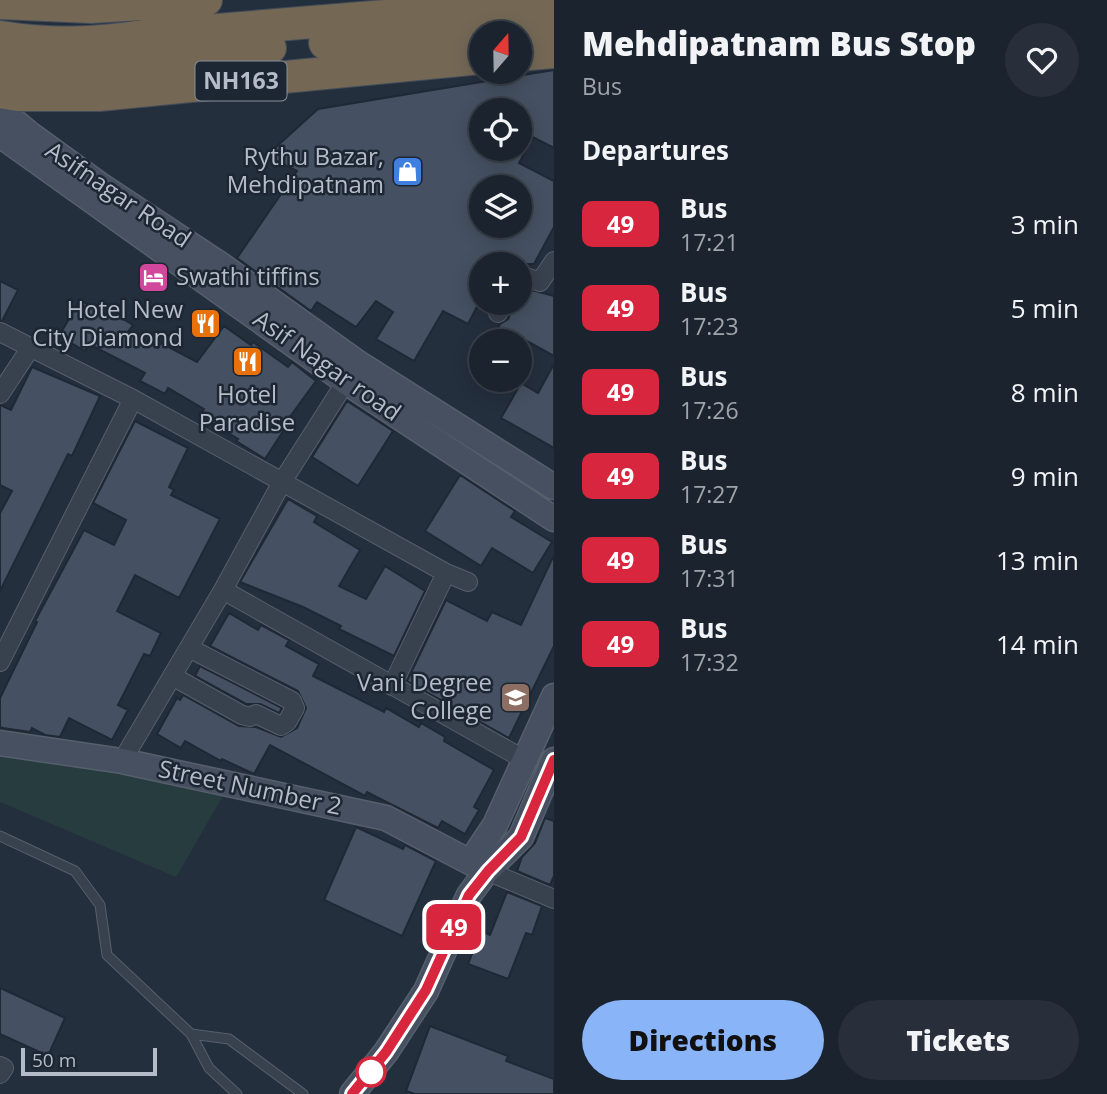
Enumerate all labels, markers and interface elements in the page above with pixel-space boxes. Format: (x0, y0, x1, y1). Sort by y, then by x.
north arrow (469, 21, 532, 84)
map controls (469, 21, 532, 392)
text: Mehdipatnam Bus Stop (582, 21, 976, 66)
button: heart (1005, 23, 1079, 97)
road number: NH163 (196, 61, 286, 100)
text: Bus (582, 70, 622, 102)
button: locate (469, 98, 532, 161)
text: Departures (582, 132, 729, 168)
street label: Asifnagar Road (40, 133, 198, 255)
place label: Rythu Bazar, Mehdipatnam (227, 139, 384, 200)
shop icon: Rythu Bazar, Mehdipatnam (390, 154, 424, 188)
button: layers (469, 175, 532, 238)
text: Bus (680, 190, 727, 226)
text: 3 min (1011, 206, 1079, 242)
text: 49 (607, 207, 634, 240)
text: 17:21 (680, 226, 739, 258)
button: + (469, 252, 532, 315)
place label: Swathi tiffins (176, 259, 320, 292)
hotel icon: Swathi tiffins (136, 260, 170, 294)
text: Bus (680, 274, 727, 310)
text: 5 min (1011, 290, 1079, 326)
text: 49 (607, 291, 634, 324)
place label: Hotel New City Diamond (32, 292, 183, 353)
street label: Asif Nagar road (248, 302, 408, 428)
restaurant icon: Hotel New City Diamond (189, 307, 223, 341)
text: 17:23 (680, 310, 739, 342)
button: − (469, 329, 532, 392)
restaurant icon: Hotel Paradise (230, 344, 264, 378)
text: Bus (680, 358, 727, 394)
text: 8 min (1011, 374, 1079, 410)
text: 49 (607, 375, 634, 408)
place label: Hotel Paradise (199, 377, 295, 438)
text: 17:26 (680, 394, 739, 426)
text: Bus (680, 442, 727, 478)
text: 9 min (1011, 458, 1079, 494)
text: 49 (607, 459, 634, 492)
text: 17:27 (680, 478, 739, 510)
text: Bus (680, 526, 727, 562)
text: 13 min (996, 542, 1079, 578)
text: 49 (607, 543, 634, 576)
text: 17:31 (680, 562, 739, 594)
text: Bus (680, 610, 727, 646)
text: 14 min (996, 626, 1079, 662)
text: 49 (607, 627, 634, 660)
text: 17:32 (680, 646, 739, 678)
place label: Vani Degree College (357, 665, 492, 726)
school or university icon: Vani Degree College (498, 680, 532, 714)
street label: Street Number 2 (156, 751, 345, 822)
line badge: 49 (422, 904, 486, 950)
text: 49 (440, 910, 468, 943)
button: Directions (582, 1000, 824, 1080)
button: Tickets (838, 1000, 1079, 1080)
scale bar (21, 1045, 158, 1077)
text: 50 m (32, 1047, 76, 1073)
unlabelled marker (356, 1057, 386, 1087)

